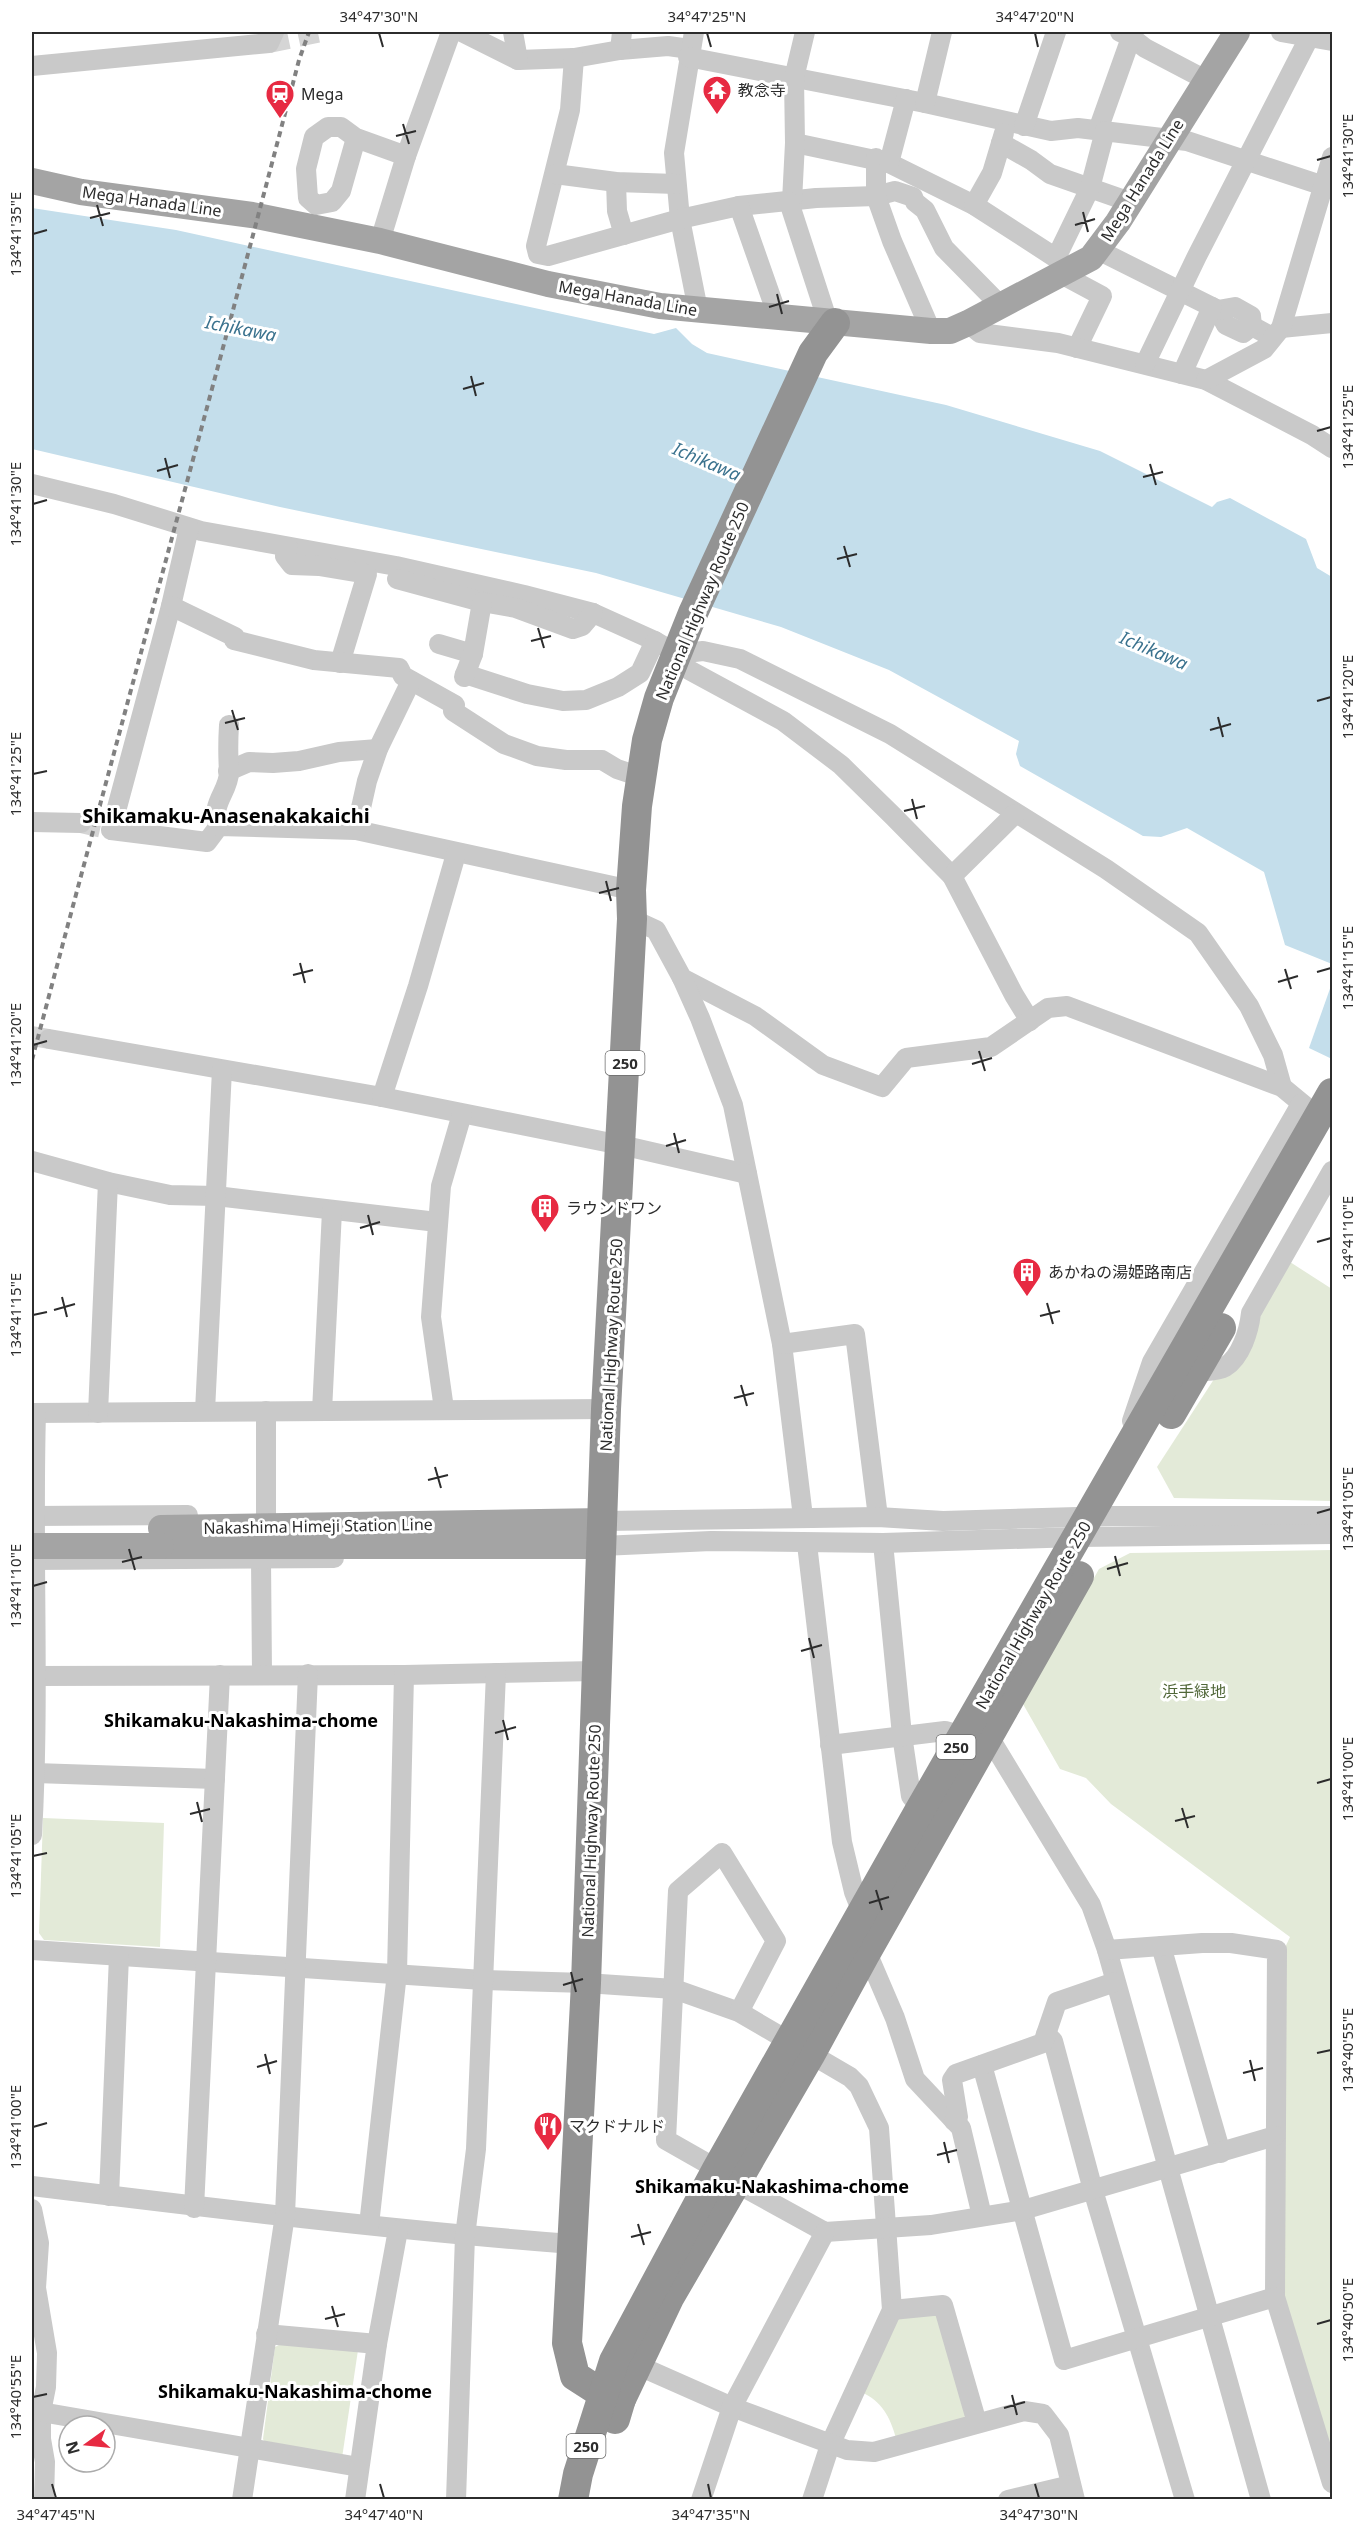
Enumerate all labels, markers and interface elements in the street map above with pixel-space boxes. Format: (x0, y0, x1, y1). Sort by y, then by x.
text: 34°47'30"N (340, 6, 418, 26)
text: 34°47'25"N (668, 6, 746, 26)
text: 34°47'20"N (996, 6, 1074, 26)
temple icon: 教念寺 (701, 74, 733, 116)
station icon: Mega (264, 78, 296, 120)
place label: 教念寺 (738, 79, 786, 101)
place label: Mega (301, 83, 343, 105)
text: 134°41'30"E (1337, 114, 1357, 198)
street label: Mega Hanada Line (1095, 115, 1189, 245)
street label: Mega Hanada Line (81, 180, 223, 222)
text: 134°41'35"E (5, 192, 25, 276)
street label: Mega Hanada Line (557, 275, 699, 321)
water label: Ichikawa (203, 309, 278, 347)
text: 134°41'25"E (1337, 385, 1357, 469)
water label: Ichikawa (669, 436, 745, 486)
text: 134°41'30"E (5, 462, 25, 546)
street label: National Highway Route 250 (650, 498, 754, 704)
water label: Ichikawa (1116, 625, 1192, 675)
text: 134°41'20"E (1337, 655, 1357, 739)
text: 134°41'25"E (5, 732, 25, 816)
district label: Shikamaku-Anasenakakaichi (82, 802, 370, 829)
text: 134°41'15"E (1337, 926, 1357, 1010)
text: 134°41'20"E (5, 1003, 25, 1087)
road number: 250 (606, 1051, 644, 1075)
building icon: ラウンドワン (529, 1192, 561, 1234)
text: 134°41'10"E (1337, 1196, 1357, 1280)
place label: ラウンドワン (566, 1197, 662, 1219)
street label: National Highway Route 250 (594, 1238, 628, 1452)
building icon: あかねの湯姫路南店 (1011, 1256, 1043, 1298)
place label: あかねの湯姫路南店 (1048, 1261, 1192, 1283)
text: 134°41'15"E (5, 1273, 25, 1357)
text: 134°41'05"E (1337, 1467, 1357, 1551)
street label: Nakashima Himeji Station Line (203, 1513, 433, 1539)
street label: National Highway Route 250 (970, 1517, 1096, 1713)
text: 134°41'10"E (5, 1544, 25, 1628)
park label: 浜手緑地 (1162, 1680, 1226, 1702)
district label: Shikamaku-Nakashima-chome (104, 1708, 378, 1732)
street label: National Highway Route 250 (576, 1724, 606, 1938)
road number: 250 (936, 1735, 976, 1759)
text: 134°41'00"E (1337, 1737, 1357, 1821)
text: 134°41'05"E (5, 1814, 25, 1898)
text: 134°40'55"E (1337, 2008, 1357, 2092)
text: 134°41'00"E (5, 2085, 25, 2169)
restaurant icon: マクドナルド (532, 2110, 564, 2152)
place label: マクドナルド (569, 2115, 665, 2137)
district label: Shikamaku-Nakashima-chome (635, 2174, 909, 2198)
text: 134°40'50"E (1337, 2278, 1357, 2362)
text: 134°40'55"E (5, 2355, 25, 2439)
district label: Shikamaku-Nakashima-chome (158, 2379, 432, 2403)
north arrow (57, 2414, 117, 2474)
road number: 250 (566, 2434, 606, 2458)
text: N (60, 2439, 85, 2457)
text: 34°47'45"N (17, 2504, 95, 2524)
text: 34°47'40"N (345, 2504, 423, 2524)
text: 34°47'35"N (672, 2504, 750, 2524)
text: 34°47'30"N (1000, 2504, 1078, 2524)

